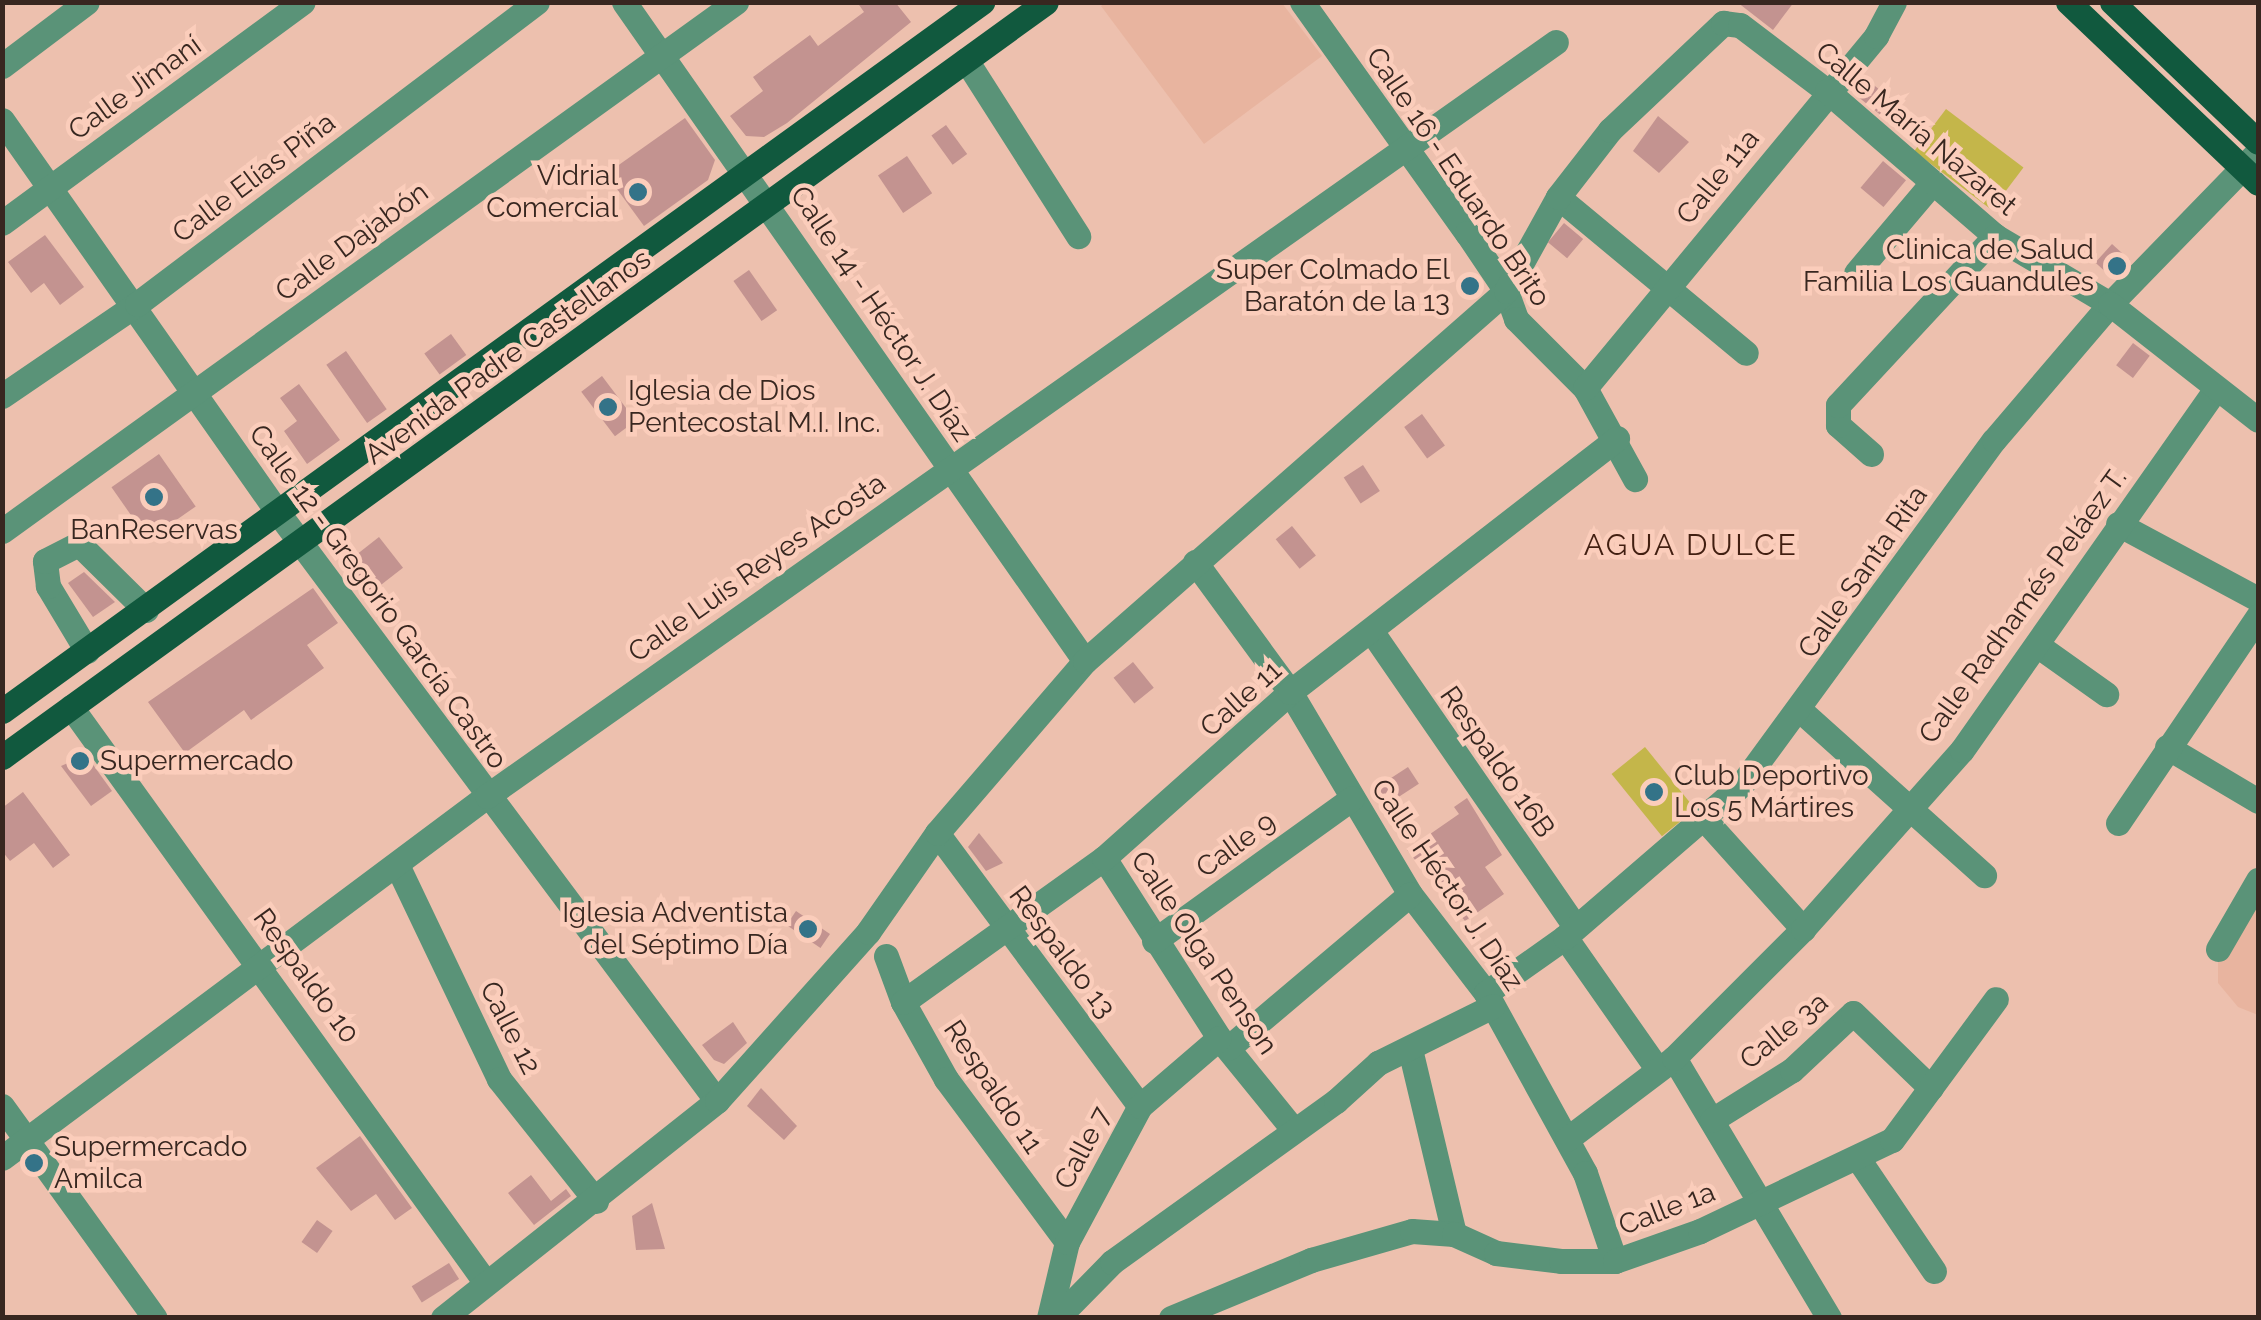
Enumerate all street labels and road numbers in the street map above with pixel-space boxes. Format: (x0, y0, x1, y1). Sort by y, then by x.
street label: Calle Jimaní (62, 28, 208, 148)
street label: Calle María Nazaret (1809, 35, 2023, 223)
street label: Calle 16 - Eduardo Brito (1359, 41, 1557, 313)
street label: Calle Elías Piña (166, 106, 342, 250)
street label: Calle 11a (1670, 123, 1766, 231)
street label: Calle Dajabón (269, 175, 435, 309)
street label: Calle 14 - Héctor J. Díaz (783, 179, 979, 449)
street label: Avenida Padre Castellanos (359, 242, 657, 472)
street label: Calle 12 - Gregorio García Castro (242, 418, 514, 776)
street label: Calle Radhamés Peláez T. (1912, 462, 2134, 750)
street label: Calle Luis Reyes Acosta (622, 466, 892, 670)
street label: Calle Santa Rita (1791, 479, 1935, 665)
street label: Calle 11 (1194, 654, 1288, 744)
street label: Respaldo 16B (1433, 680, 1561, 844)
street label: Calle Héctor J. Díaz (1363, 772, 1531, 998)
street label: Calle 9 (1190, 805, 1282, 885)
street label: Calle Olga Penson (1124, 845, 1284, 1061)
street label: Respaldo 13 (1002, 880, 1122, 1024)
street label: Respaldo 10 (246, 902, 366, 1050)
street label: Calle 12 (472, 976, 548, 1080)
street label: Calle 3a (1733, 985, 1835, 1077)
street label: Respaldo 11 (936, 1014, 1050, 1160)
street label: Calle 7 (1047, 1101, 1119, 1195)
street label: Calle 1a (1614, 1175, 1720, 1243)

